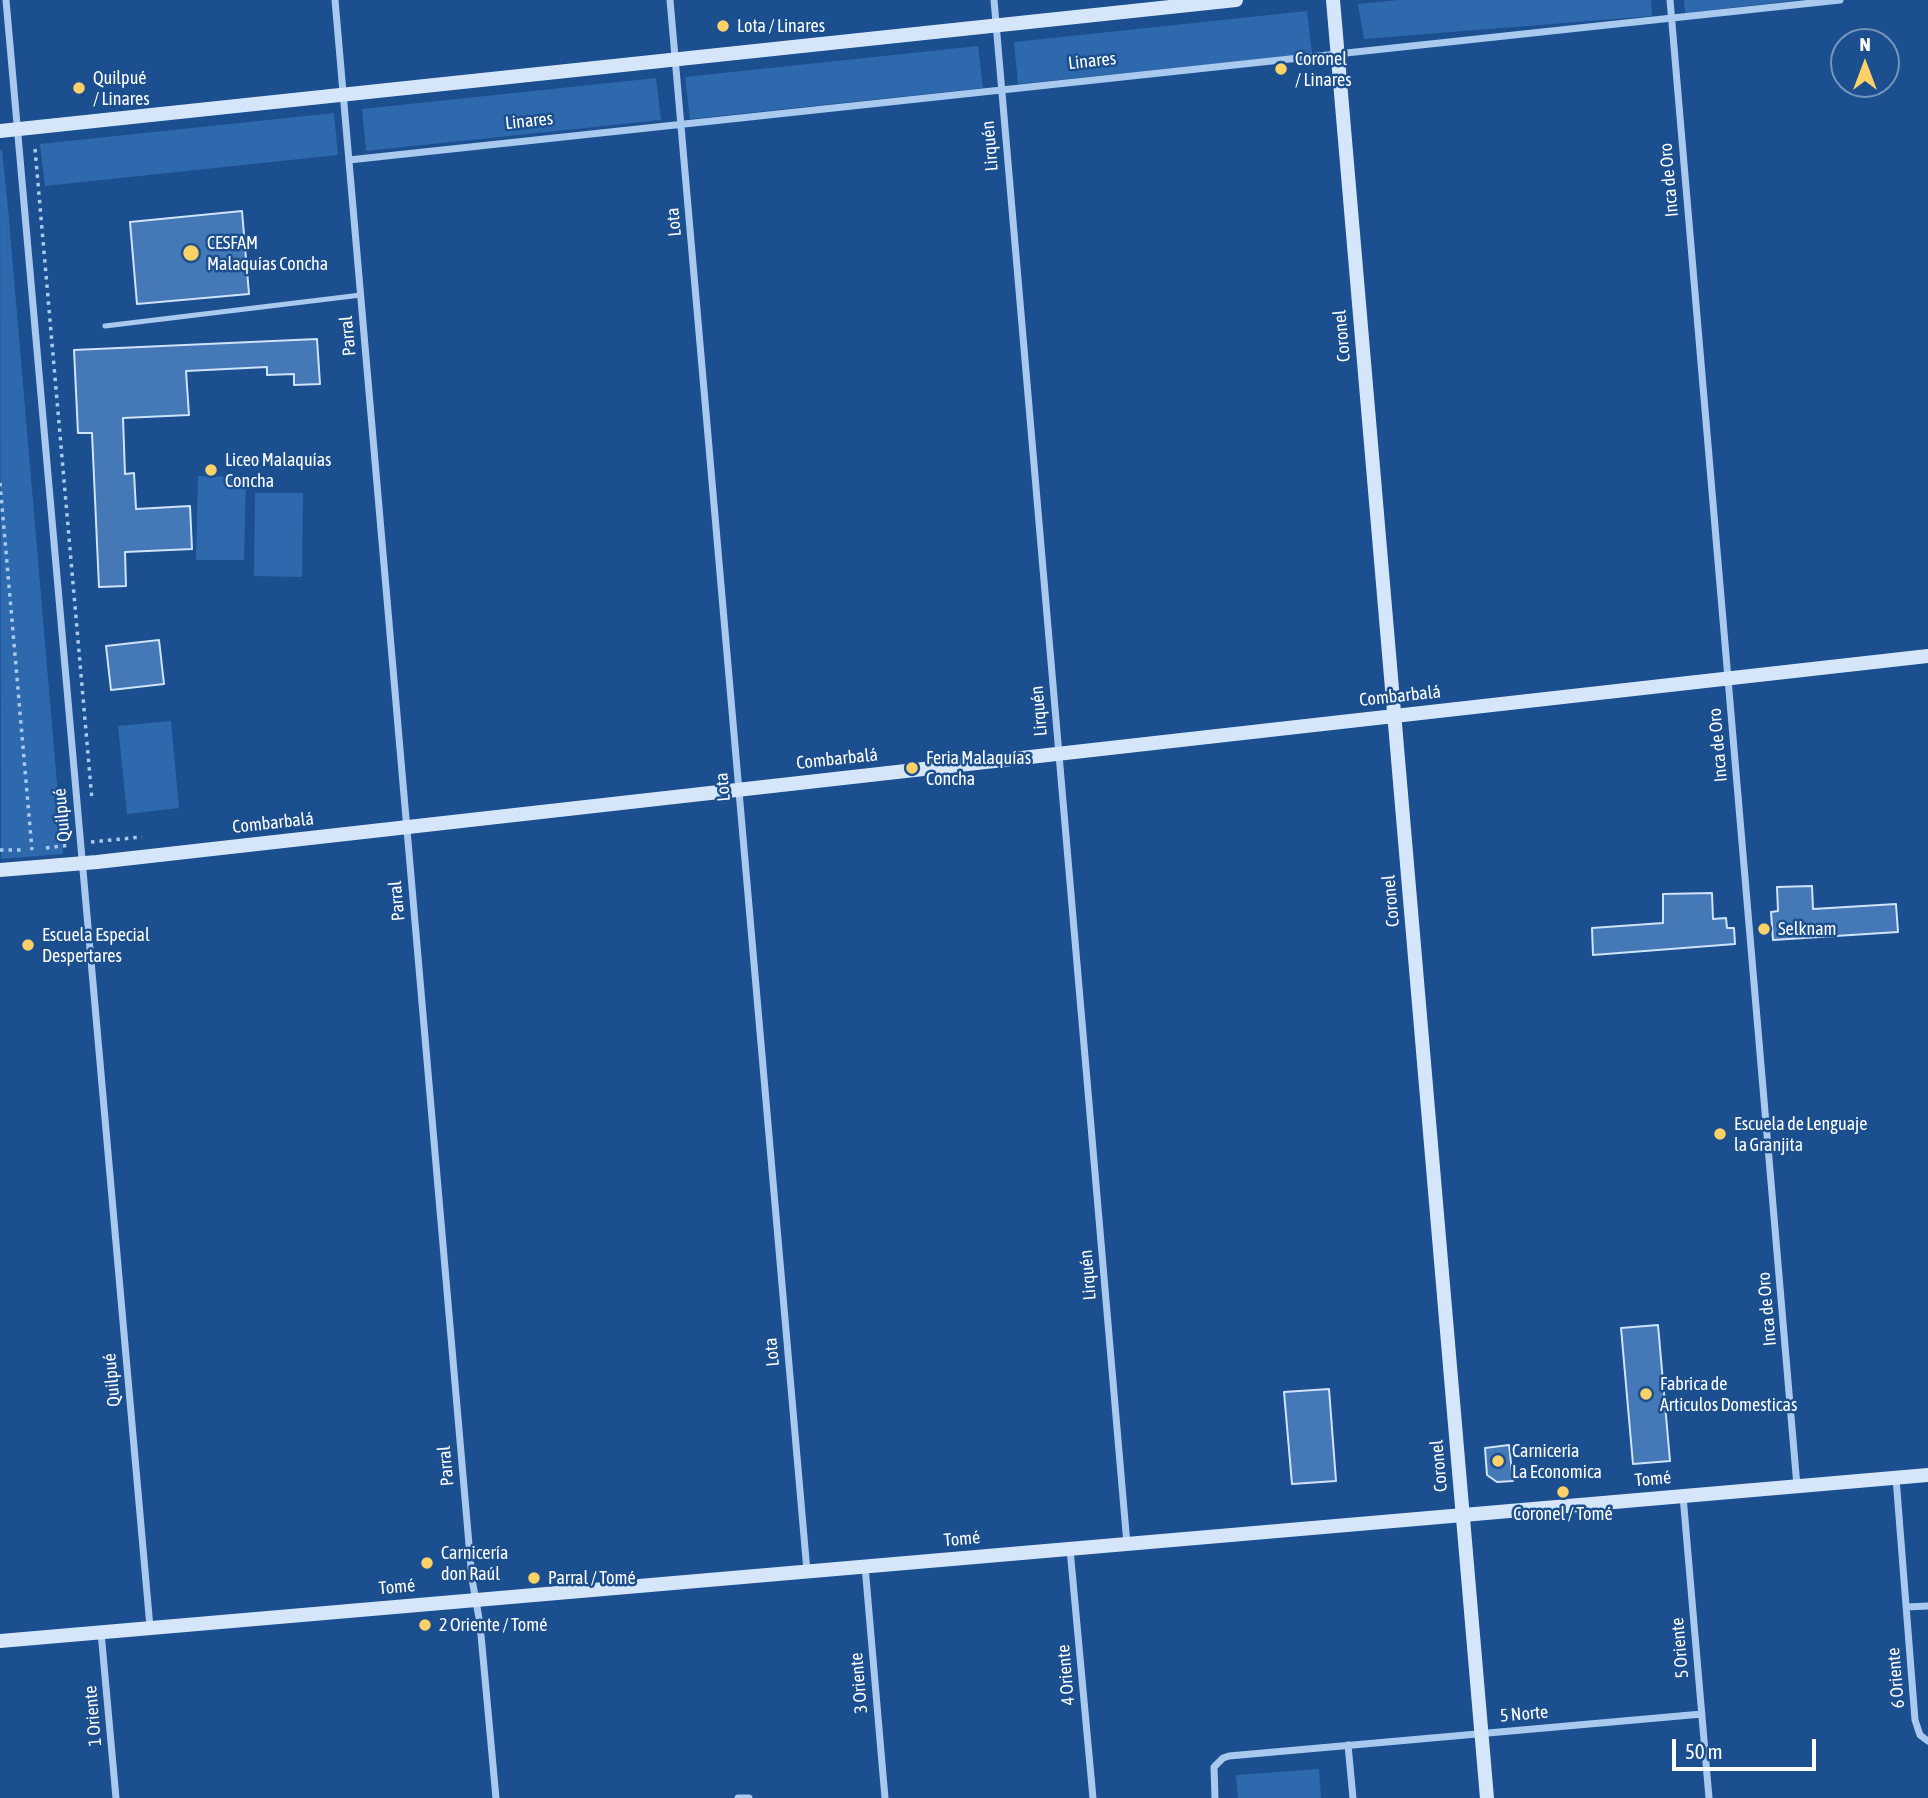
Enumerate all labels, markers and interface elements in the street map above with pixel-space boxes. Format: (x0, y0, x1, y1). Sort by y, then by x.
place label: Lota / Linares (737, 15, 825, 37)
marker: Lota / Linares (715, 18, 731, 34)
north arrow (1830, 28, 1900, 98)
text: N (1859, 33, 1871, 55)
street label: Linares (1067, 48, 1117, 74)
place label: Coronel / Linares (1295, 48, 1352, 90)
marker: Coronel / Linares (1273, 61, 1289, 77)
place label: Quilpué / Linares (93, 67, 150, 110)
marker: Quilpué / Linares (71, 80, 87, 96)
street label: Linares (504, 108, 554, 134)
street label: Lirquén (977, 120, 1003, 172)
street label: Inca de Oro (1655, 142, 1683, 218)
street label: Lota (662, 207, 686, 237)
place label: CESFAM Malaquías Concha (207, 232, 328, 274)
marker: CESFAM Malaquías Concha (181, 243, 201, 263)
street label: Coronel (1329, 309, 1355, 363)
street label: Parral (335, 315, 361, 357)
place label: Liceo Malaquías Concha (225, 449, 331, 491)
marker: Liceo Malaquías Concha (203, 462, 219, 478)
street label: Combarbalá (1358, 681, 1442, 711)
street label: Lirquén (1026, 685, 1052, 737)
street label: Inca de Oro (1704, 707, 1732, 783)
street label: Combarbalá (795, 744, 879, 774)
place label: Feria Malaquías Concha (926, 747, 1031, 790)
marker: Feria Malaquías Concha (904, 760, 920, 776)
street label: Lota (711, 772, 735, 802)
street label: Quilpué (49, 787, 75, 843)
street label: Combarbalá (231, 808, 315, 838)
street label: Coronel (1378, 874, 1404, 928)
street label: Parral (384, 880, 410, 922)
place label: Selknam (1778, 918, 1836, 940)
marker: Selknam (1756, 921, 1772, 937)
place label: Escuela Especial Despertares (42, 924, 150, 967)
marker: Escuela Especial Despertares (20, 937, 36, 953)
place label: Escuela de Lenguaje la Granjita (1734, 1113, 1867, 1156)
marker: Escuela de Lenguaje la Granjita (1712, 1126, 1728, 1142)
street label: Lirquén (1075, 1249, 1101, 1301)
street label: Inca de Oro (1753, 1271, 1781, 1347)
street label: Lota (760, 1337, 784, 1367)
street label: Quilpué (99, 1352, 125, 1408)
place label: Fabrica de Articulos Domesticas (1660, 1373, 1797, 1416)
marker: Fabrica de Articulos Domesticas (1638, 1386, 1654, 1402)
street label: Coronel (1426, 1439, 1452, 1493)
place label: Carnicería La Economica (1512, 1440, 1602, 1482)
street label: Parral (433, 1445, 459, 1487)
marker: Carnicería La Economica (1490, 1453, 1506, 1469)
street label: Tomé (1634, 1467, 1672, 1491)
marker: Coronel / Tomé (1555, 1484, 1571, 1500)
place label: Coronel / Tomé (1513, 1503, 1613, 1525)
street label: Tomé (943, 1527, 981, 1551)
place label: Carnicería don Raúl (441, 1542, 508, 1584)
marker: Carnicería don Raúl (419, 1555, 435, 1571)
place label: Parral / Tomé (548, 1567, 636, 1589)
marker: Parral / Tomé (526, 1570, 542, 1586)
street label: Tomé (378, 1575, 416, 1599)
place label: 2 Oriente / Tomé (439, 1614, 547, 1636)
marker: 2 Oriente / Tomé (417, 1617, 433, 1633)
street label: 5 Oriente (1667, 1617, 1693, 1679)
street label: 4 Oriente (1053, 1644, 1079, 1706)
street label: 6 Oriente (1883, 1647, 1909, 1709)
street label: 3 Oriente (846, 1652, 872, 1714)
street label: 1 Oriente (80, 1685, 106, 1747)
street label: 5 Norte (1499, 1701, 1549, 1727)
scale bar (1676, 1724, 1820, 1768)
text: 50 m (1685, 1739, 1723, 1763)

